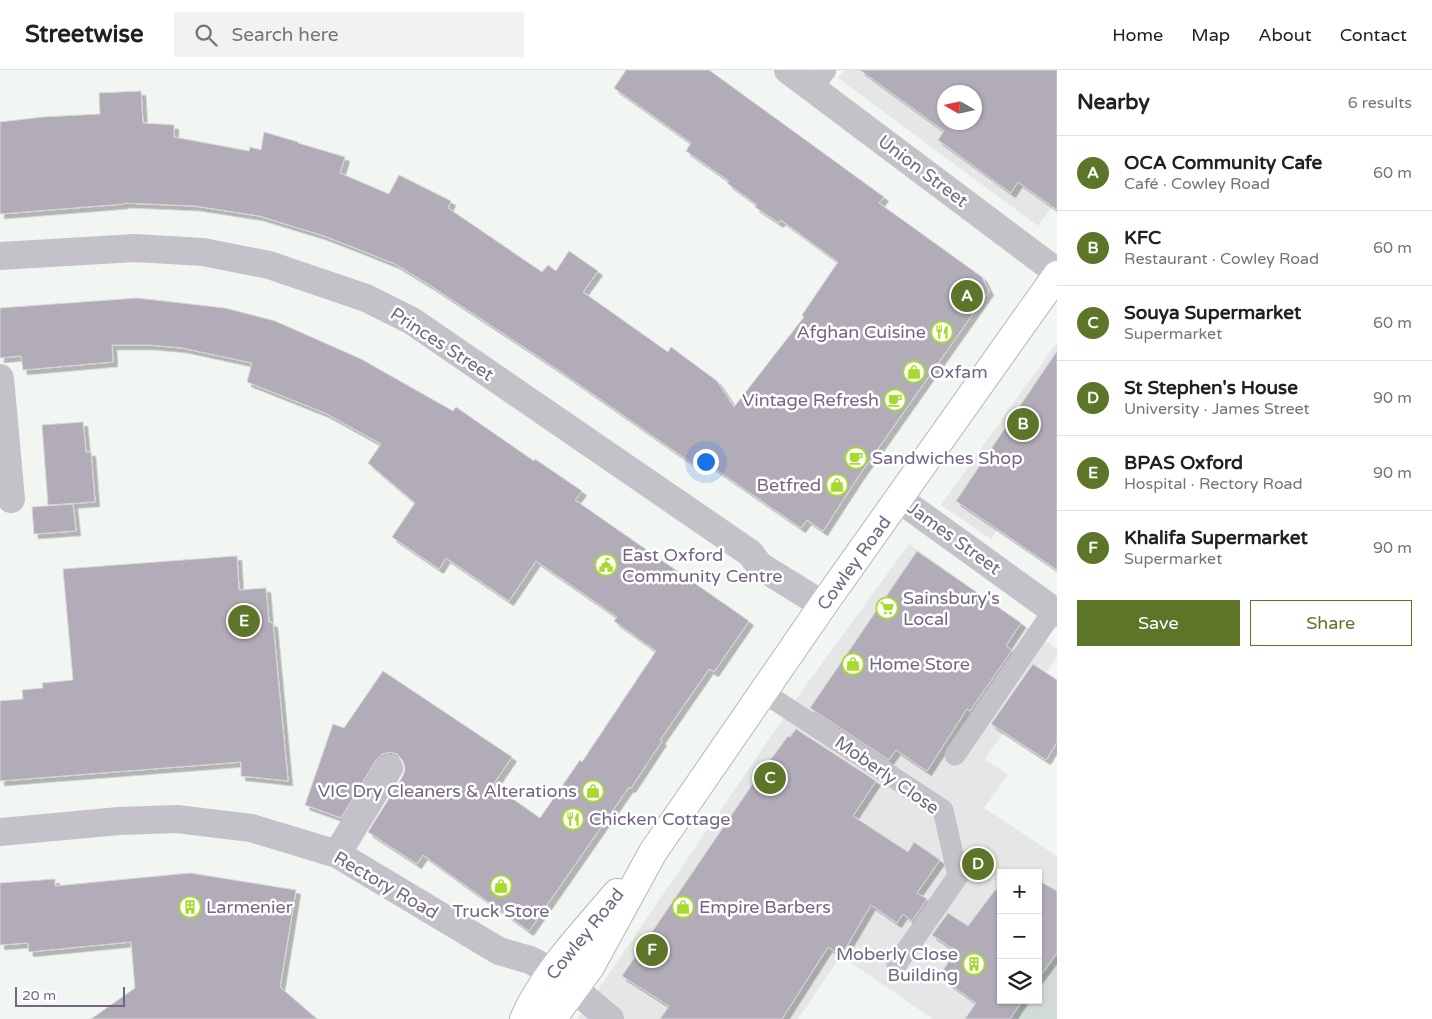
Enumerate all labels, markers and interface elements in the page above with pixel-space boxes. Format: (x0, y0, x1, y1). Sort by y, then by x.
search box (174, 12, 524, 57)
text: Streetwise (25, 20, 144, 49)
icon: search (192, 21, 220, 49)
text: Search here (232, 24, 338, 46)
text: Home (1112, 24, 1163, 46)
text: Map (1191, 24, 1230, 46)
text: About (1258, 24, 1312, 46)
text: Contact (1340, 24, 1407, 46)
north arrow (937, 85, 982, 130)
text: Nearby (1077, 90, 1150, 115)
text: 6 results (1348, 93, 1412, 113)
street label: Union Street (874, 130, 972, 212)
text: OCA Community Cafe (1124, 152, 1322, 174)
text: A (1087, 163, 1099, 183)
text: 60 m (1373, 163, 1412, 183)
text: Café · Cowley Road (1124, 174, 1270, 194)
text: KFC (1124, 227, 1161, 249)
text: B (1087, 238, 1099, 258)
text: 60 m (1373, 238, 1412, 258)
text: Restaurant · Cowley Road (1124, 249, 1319, 269)
pin: A (951, 277, 983, 315)
street label: Princes Street (386, 302, 498, 386)
text: Souya Supermarket (1124, 302, 1301, 324)
text: C (1087, 313, 1099, 333)
text: 60 m (1373, 313, 1412, 333)
restaurant icon: Afghan Cuisine (930, 320, 954, 344)
place label: Afghan Cuisine (796, 321, 926, 343)
text: Supermarket (1124, 324, 1222, 344)
shop icon: Oxfam (902, 360, 926, 384)
place label: Oxfam (930, 361, 988, 383)
text: St Stephen's House (1124, 377, 1298, 399)
cafe icon: Vintage Refresh (883, 388, 907, 412)
text: D (1087, 388, 1099, 408)
text: 90 m (1373, 388, 1412, 408)
place label: Vintage Refresh (742, 389, 879, 411)
text: University · James Street (1124, 399, 1310, 419)
pin: B (1007, 405, 1039, 443)
cafe icon: Sandwiches Shop (844, 446, 868, 470)
place label: Sandwiches Shop (872, 447, 1023, 469)
your location (693, 449, 719, 475)
text: BPAS Oxford (1124, 452, 1243, 474)
text: E (1088, 463, 1098, 483)
text: 90 m (1373, 463, 1412, 483)
shop icon: Betfred (825, 473, 849, 497)
place label: Betfred (757, 474, 821, 496)
text: Hospital · Rectory Road (1124, 474, 1303, 494)
street label: James Street (903, 497, 1005, 579)
street label: Cowley Road (812, 511, 896, 615)
text: Khalifa Supermarket (1124, 527, 1308, 549)
text: F (1088, 538, 1098, 558)
text: 90 m (1373, 538, 1412, 558)
place label: East Oxford Community Centre (622, 544, 783, 587)
text: Supermarket (1124, 549, 1222, 569)
public building icon: East Oxford Community Centre (594, 553, 618, 577)
place label: Sainsbury's Local (903, 587, 1000, 630)
supermarket icon: Sainsbury's Local (875, 596, 899, 620)
button: Save (1077, 600, 1240, 646)
button: Share (1250, 600, 1412, 646)
pin: E (228, 602, 260, 640)
shop icon: Home Store (841, 652, 865, 676)
place label: Home Store (869, 653, 970, 675)
street label: Moberly Close (831, 731, 943, 819)
pin: C (754, 759, 786, 797)
shop icon: VIC Dry Cleaners & Alterations (581, 779, 605, 803)
place label: VIC Dry Cleaners & Alterations (318, 780, 577, 802)
restaurant icon: Chicken Cottage (561, 807, 585, 831)
place label: Chicken Cottage (589, 808, 731, 830)
pin: D (962, 845, 994, 883)
street label: Rectory Road (330, 846, 442, 924)
map controls (997, 869, 1042, 1004)
button: + (997, 869, 1042, 914)
shop icon: Truck Store (489, 874, 513, 898)
street label: Cowley Road (541, 884, 629, 984)
building icon: Larmenier (178, 895, 202, 919)
shop icon: Empire Barbers (671, 895, 695, 919)
place label: Larmenier (206, 896, 293, 918)
place label: Empire Barbers (699, 896, 831, 918)
place label: Truck Store (452, 900, 550, 922)
button: − (997, 914, 1042, 959)
pin: F (636, 931, 668, 969)
place label: Moberly Close Building (836, 943, 958, 986)
building icon: Moberly Close Building (962, 952, 986, 976)
button: layers (997, 959, 1042, 1004)
scale bar (15, 984, 125, 1007)
text: 20 m (22, 987, 56, 1004)

